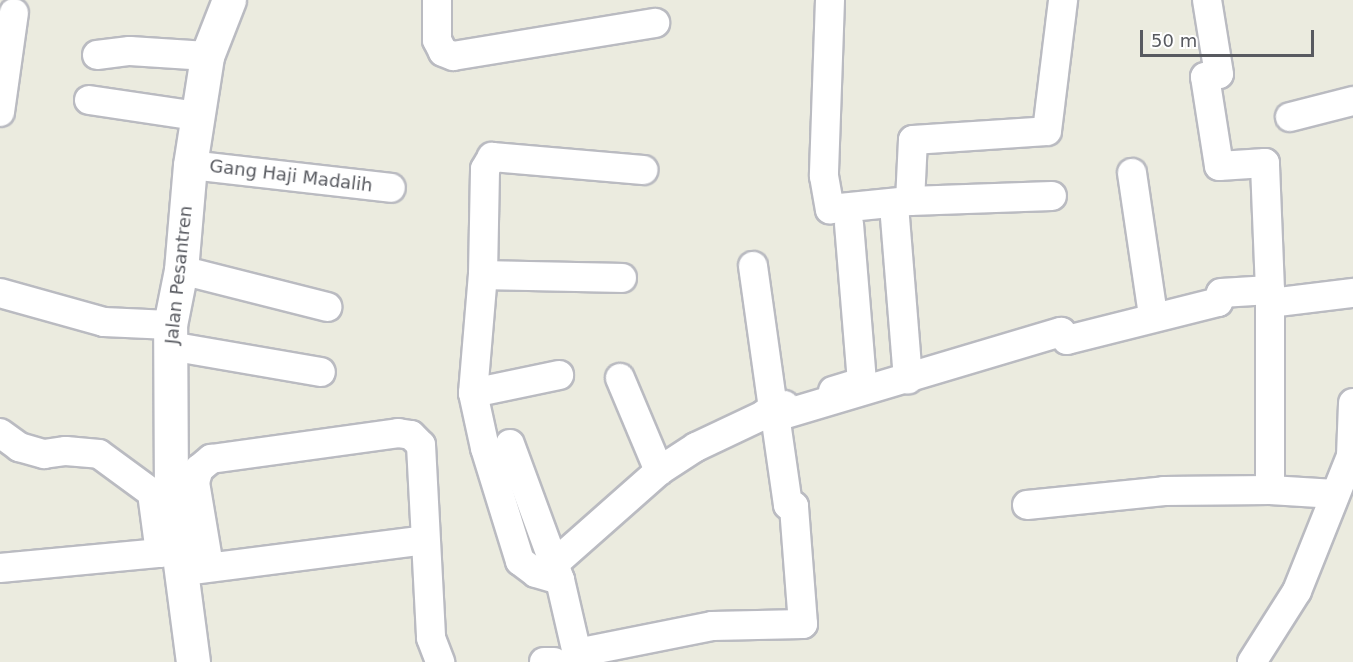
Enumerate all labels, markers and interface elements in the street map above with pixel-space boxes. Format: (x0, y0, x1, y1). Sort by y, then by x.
scale bar (1143, 18, 1317, 56)
text: 50 m (1151, 30, 1197, 51)
street label: Gang Haji Madalih (208, 155, 374, 197)
street label: Jalan Pesantren (161, 205, 197, 345)

